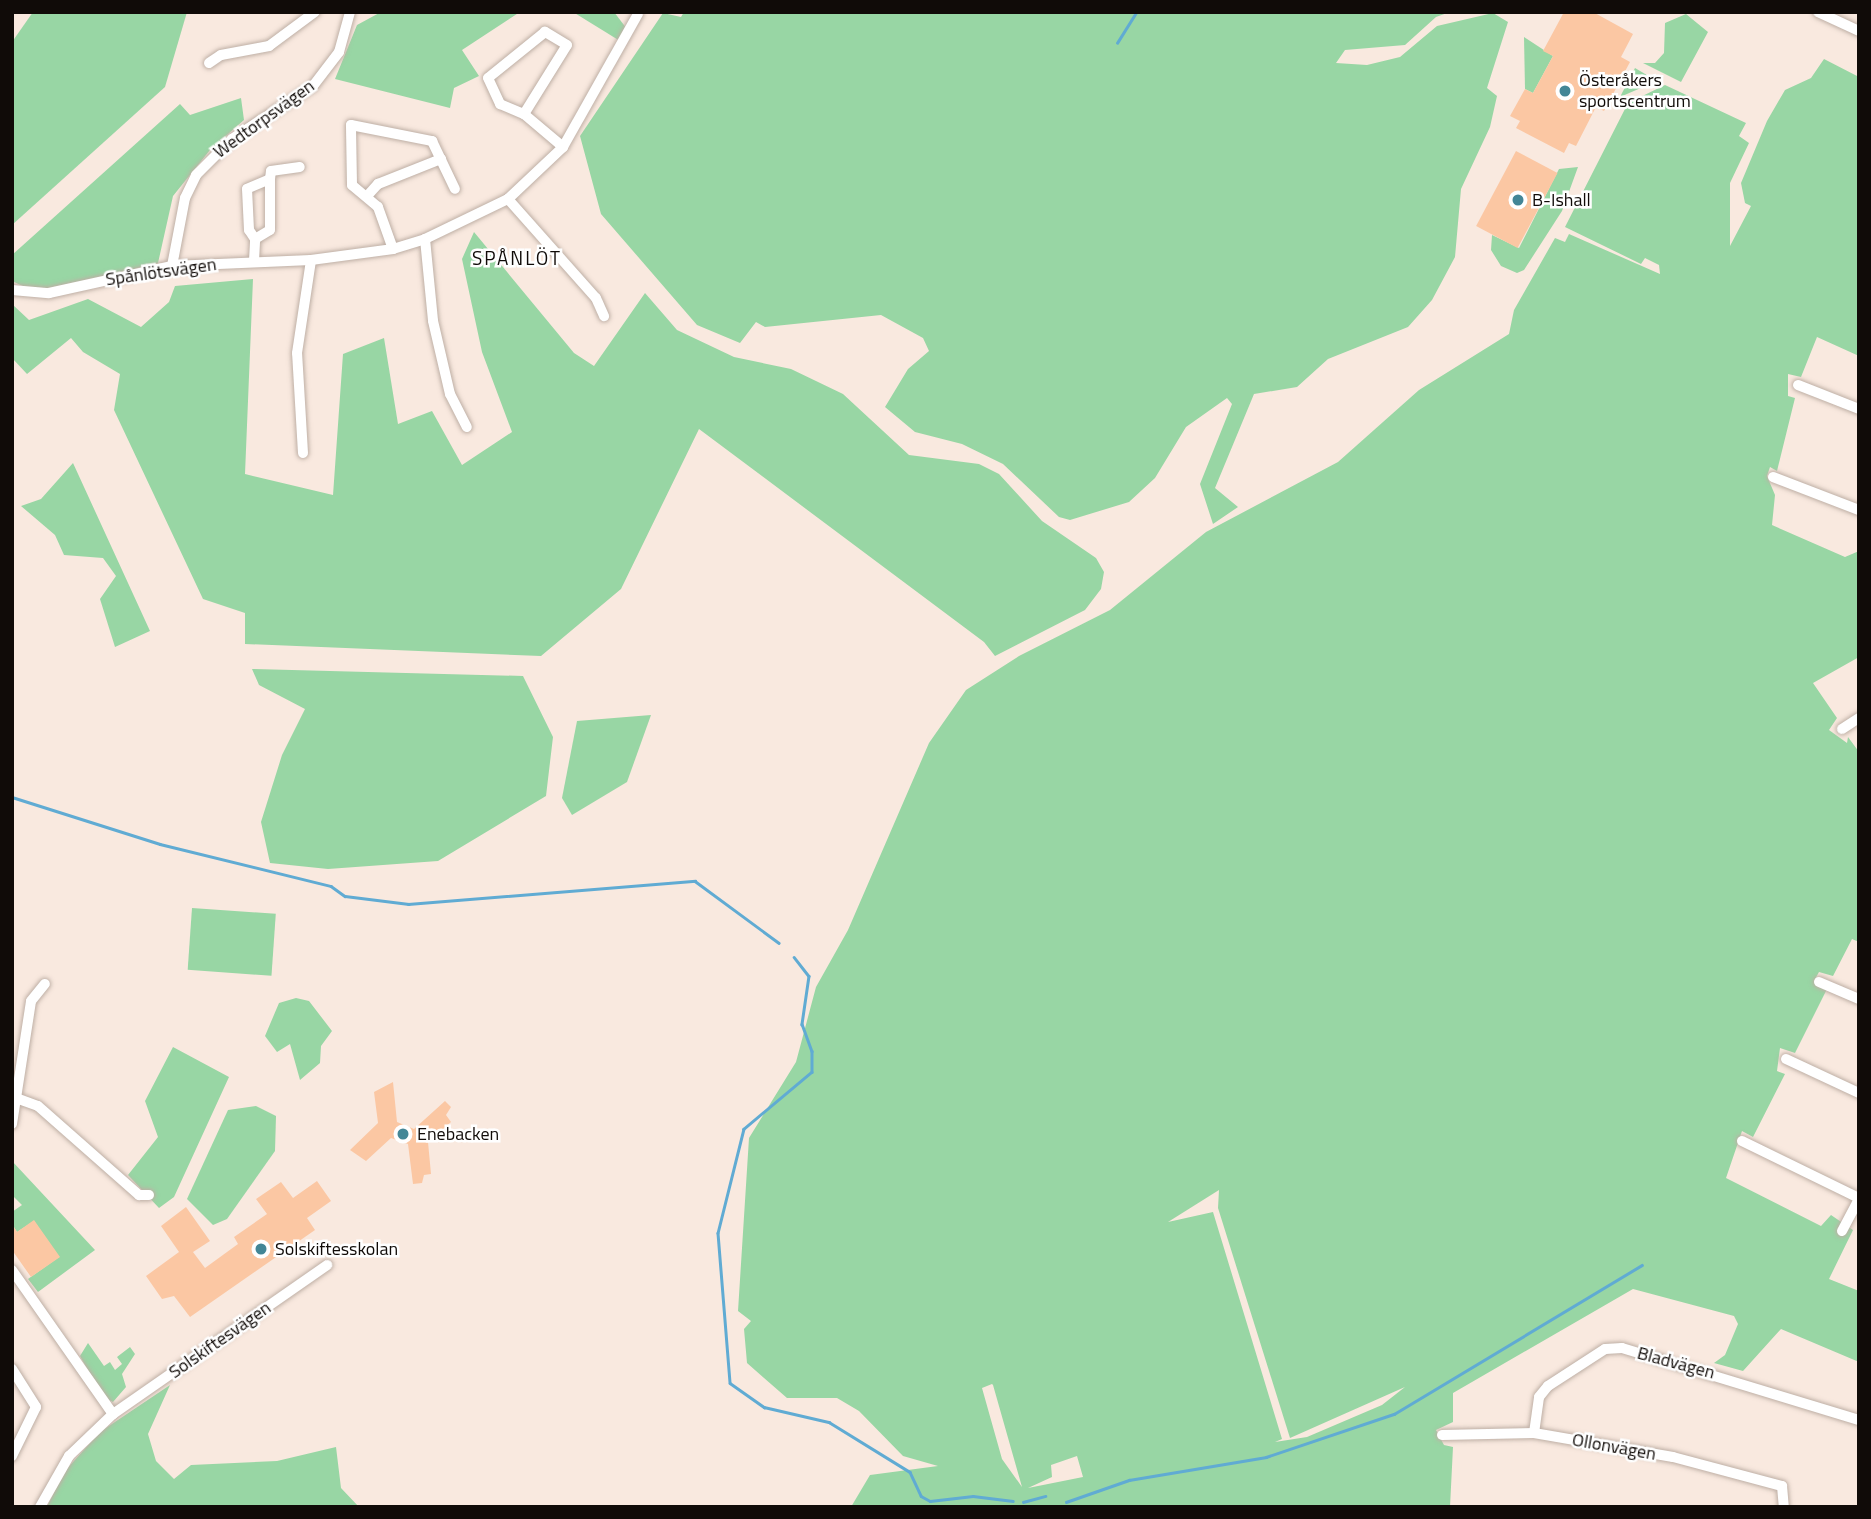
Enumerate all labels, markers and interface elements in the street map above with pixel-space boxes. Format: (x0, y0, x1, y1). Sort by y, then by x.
place label: Österåkers sportscentrum (1579, 70, 1691, 112)
street label: Wedtorpsvägen (209, 75, 319, 163)
marker: Österåkers sportscentrum (1557, 83, 1573, 99)
place label: B-Ishall (1532, 189, 1591, 211)
marker: B-Ishall (1510, 192, 1526, 208)
district label: SPÅNLÖT (473, 247, 561, 269)
street label: Spånlötsvägen (104, 254, 218, 290)
place label: Enebacken (417, 1123, 499, 1145)
marker: Enebacken (395, 1126, 411, 1142)
place label: Solskiftesskolan (275, 1238, 398, 1260)
marker: Solskiftesskolan (253, 1241, 269, 1257)
street label: Solskiftesvägen (165, 1297, 275, 1383)
street label: Bladvägen (1635, 1342, 1717, 1384)
street label: Ollonvägen (1570, 1429, 1658, 1465)

